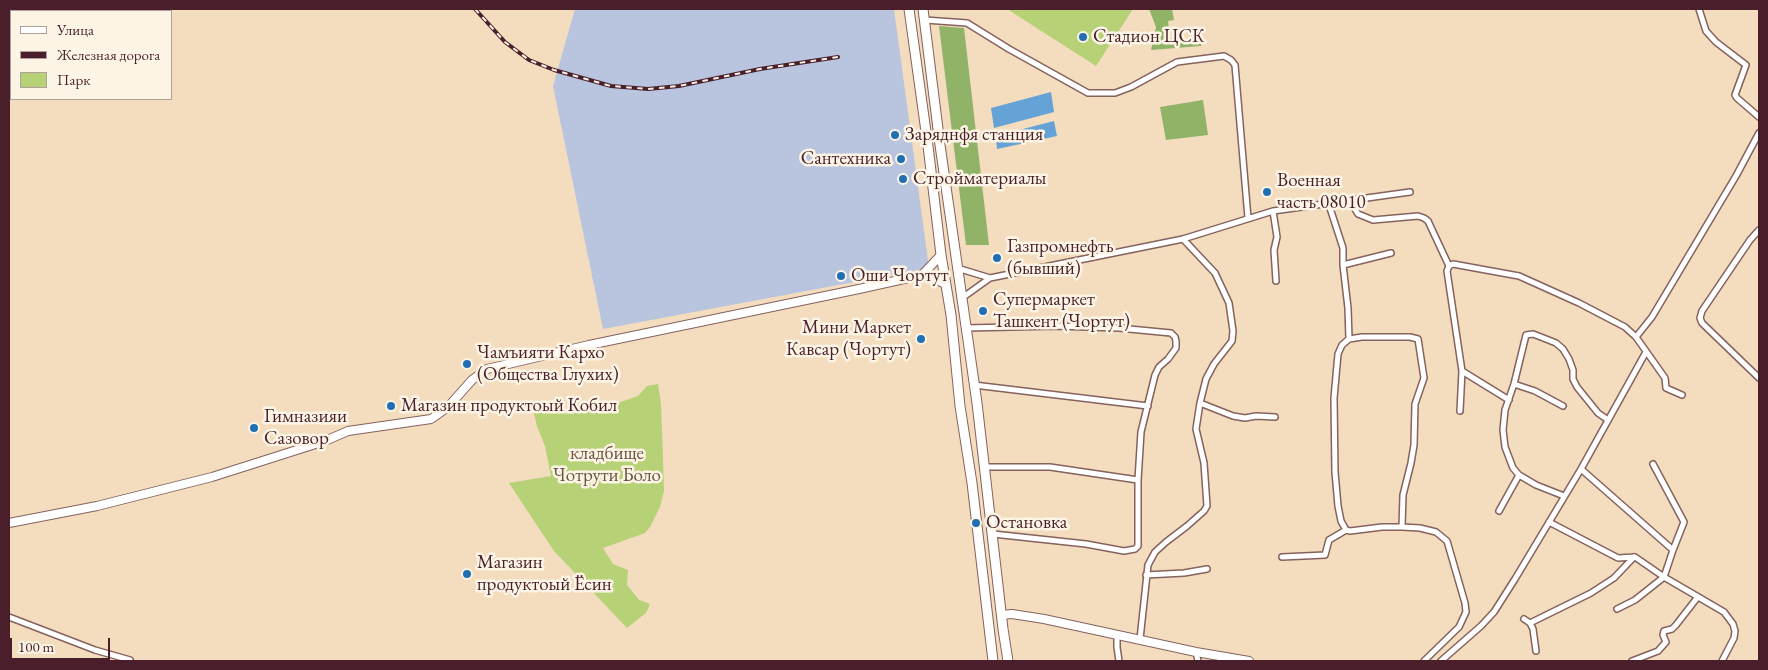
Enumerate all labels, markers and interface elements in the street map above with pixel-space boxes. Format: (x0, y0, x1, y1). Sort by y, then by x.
legend (10, 10, 172, 100)
text: Улица (57, 20, 94, 39)
place label: Стадион ЦСК (1093, 26, 1204, 48)
marker: Стадион ЦСК (1077, 31, 1089, 43)
text: Железная дорога (57, 45, 160, 64)
text: Парк (57, 70, 90, 89)
place label: Заряднфя станция (905, 124, 1043, 146)
marker: Заряднфя станция (889, 129, 901, 141)
place label: Сантехника (801, 148, 891, 170)
marker: Сантехника (895, 153, 907, 165)
place label: Стройматериалы (913, 168, 1046, 190)
place label: Военная часть 08010 (1277, 170, 1366, 214)
marker: Стройматериалы (897, 173, 909, 185)
marker: Военная часть 08010 (1261, 186, 1273, 198)
place label: Газпромнефть (бывший) (1007, 236, 1114, 280)
marker: Газпромнефть (бывший) (991, 252, 1003, 264)
place label: Оши Чортут (851, 265, 949, 287)
marker: Оши Чортут (835, 270, 847, 282)
place label: Супермаркет Ташкент (Чортут) (993, 289, 1130, 333)
marker: Супермаркет Ташкент (Чортут) (977, 305, 989, 317)
place label: Мини Маркет Кавсар (Чортут) (786, 317, 911, 361)
marker: Мини Маркет Кавсар (Чортут) (915, 333, 927, 345)
place label: Чамъияти Кархо (Общества Глухих) (477, 342, 619, 386)
marker: Чамъияти Кархо (Общества Глухих) (461, 358, 473, 370)
place label: Магазин продуктоый Кобил (401, 395, 617, 417)
marker: Магазин продуктоый Кобил (385, 400, 397, 412)
place label: Гимназияи Сазовор (264, 406, 347, 450)
marker: Гимназияи Сазовор (248, 422, 260, 434)
park label: кладбище Чотрути Боло (553, 443, 661, 487)
place label: Остановка (986, 512, 1067, 534)
marker: Остановка (970, 517, 982, 529)
place label: Магазин продуктоый Ёсин (477, 552, 612, 596)
marker: Магазин продуктоый Ёсин (461, 568, 473, 580)
scale bar (12, 628, 112, 660)
text: 100 m (18, 637, 54, 656)

